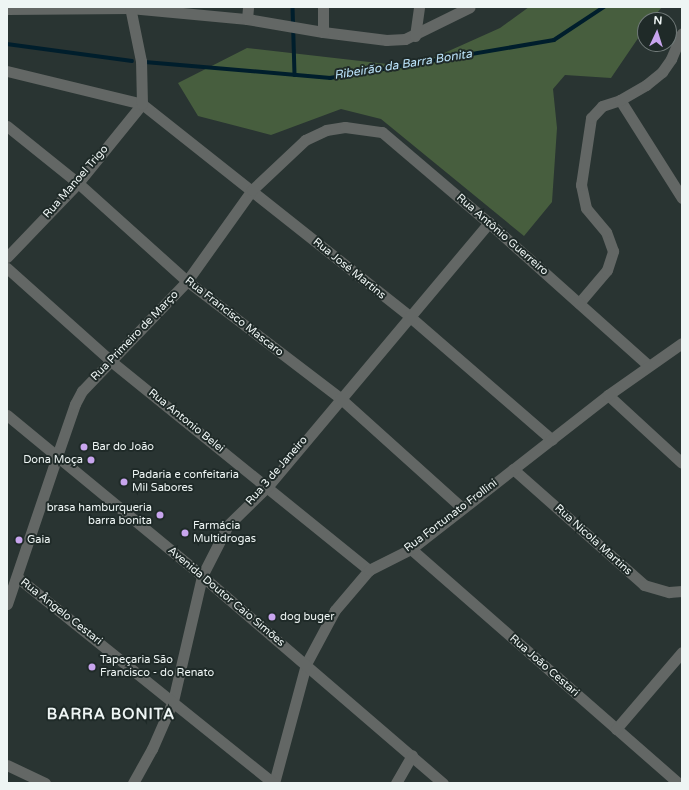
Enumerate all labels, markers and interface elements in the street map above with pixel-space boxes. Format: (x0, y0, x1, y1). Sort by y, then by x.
north arrow (637, 12, 677, 52)
text: N (653, 14, 663, 27)
water label: Ribeirão da Barra Bonita (333, 47, 473, 83)
street label: Rua Manoel Trigo (41, 143, 111, 221)
street label: Rua Antônio Guerreiro (453, 192, 551, 278)
street label: Rua José Martins (310, 236, 388, 302)
street label: Rua Francisco Mascaro (182, 274, 286, 360)
street label: Rua Primeiro de Março (89, 288, 181, 384)
street label: Rua Antonio Belei (145, 386, 227, 456)
street label: Rua 3 de Janeiro (243, 434, 311, 508)
place label: Bar do João (92, 440, 154, 454)
marker: Bar do João (79, 442, 89, 452)
place label: Dona Moça (23, 453, 83, 467)
marker: Dona Moça (86, 455, 96, 465)
place label: Padaria e confeitaria Mil Sabores (132, 469, 239, 495)
marker: Padaria e confeitaria Mil Sabores (119, 477, 129, 487)
street label: Rua Fortunato Frollini (402, 477, 500, 555)
place label: brasa hamburqueria barra bonita (47, 502, 152, 528)
street label: Rua Nicola Martins (552, 502, 634, 578)
marker: brasa hamburqueria barra bonita (155, 510, 165, 520)
place label: Farmácia Multidrogas (193, 520, 256, 546)
marker: Farmácia Multidrogas (180, 528, 190, 538)
place label: Gaia (27, 533, 50, 547)
marker: Gaia (14, 535, 24, 545)
street label: Avenida Doutor Caio Simões (165, 544, 287, 650)
street label: Rua Ângelo Cestari (17, 576, 105, 648)
place label: dog buger (280, 610, 334, 624)
marker: dog buger (267, 612, 277, 622)
street label: Rua João Cestari (507, 632, 581, 700)
place label: Tapeçaria São Francisco - do Renato (100, 654, 214, 680)
marker: Tapeçaria São Francisco - do Renato (87, 662, 97, 672)
district label: BARRA BONITA (47, 706, 175, 724)

